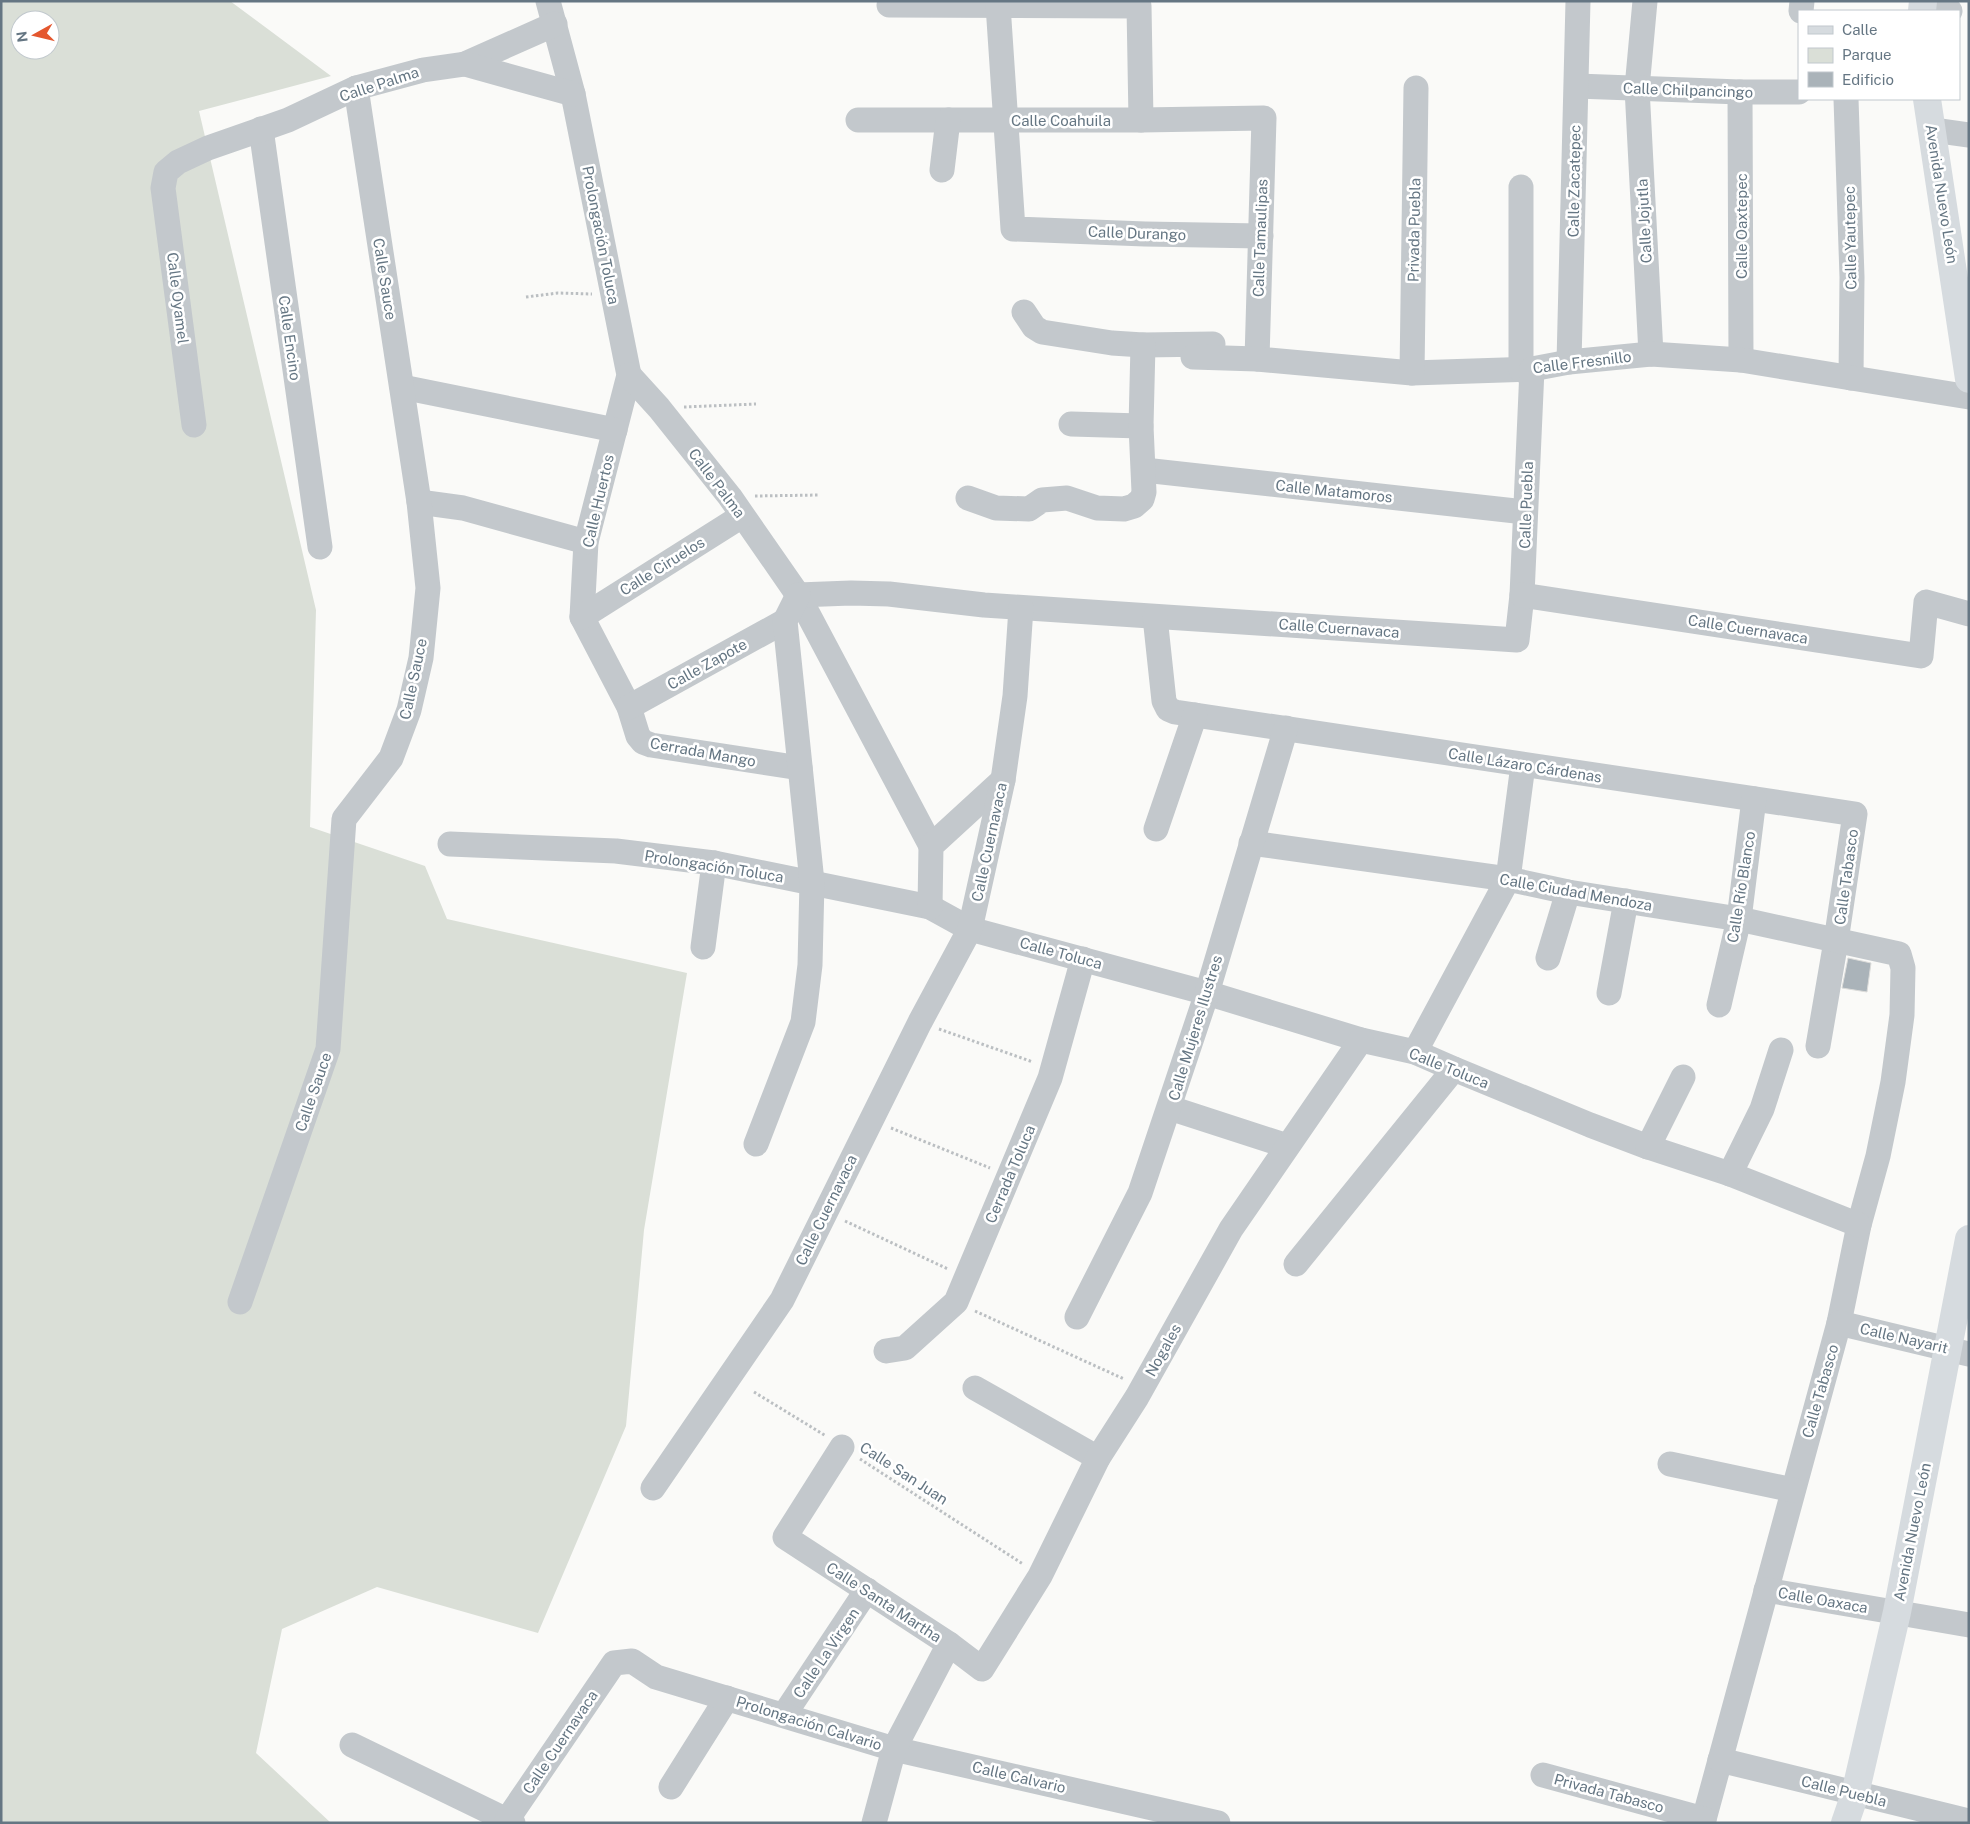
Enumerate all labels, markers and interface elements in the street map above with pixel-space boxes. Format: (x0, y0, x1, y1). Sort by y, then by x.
north arrow (10, 10, 60, 60)
legend (1798, 10, 1960, 100)
text: Calle (1842, 21, 1878, 38)
text: N (13, 30, 31, 43)
text: Parque (1842, 46, 1892, 63)
street label: Calle Palma (337, 63, 421, 105)
text: Edificio (1842, 71, 1894, 88)
street label: Calle Chilpancingo (1623, 79, 1753, 101)
street label: Calle Coahuila (1011, 112, 1111, 129)
street label: Avenida Nuevo León (1923, 123, 1961, 265)
street label: Calle Zacatepec (1565, 125, 1583, 237)
street label: Prolongación Toluca (579, 164, 623, 306)
street label: Calle Oaxtepec (1733, 173, 1750, 279)
street label: Privada Puebla (1405, 178, 1423, 282)
street label: Calle Jojutla (1633, 178, 1655, 264)
street label: Calle Tamaulipas (1249, 179, 1271, 297)
street label: Calle Yautepec (1841, 186, 1859, 290)
street label: Calle Durango (1088, 223, 1186, 243)
street label: Calle Sauce (370, 237, 400, 321)
street label: Calle Oyamel (164, 251, 192, 345)
street label: Calle Encino (276, 294, 304, 382)
street label: Calle Fresnillo (1532, 348, 1632, 376)
street label: Calle Palma (685, 445, 749, 521)
street label: Calle Huertos (579, 453, 617, 549)
street label: Calle Puebla (1516, 461, 1536, 549)
street label: Calle Matamoros (1275, 476, 1393, 506)
street label: Calle Ciruelos (617, 533, 707, 599)
street label: Calle Cuernavaca (1687, 611, 1809, 647)
street label: Calle Cuernavaca (1278, 615, 1400, 641)
street label: Calle Zapote (664, 635, 750, 693)
street label: Calle Sauce (396, 637, 430, 721)
street label: Cerrada Mango (649, 734, 757, 770)
street label: Calle Lázaro Cárdenas (1447, 744, 1603, 786)
street label: Calle Cuernavaca (968, 781, 1010, 903)
street label: Calle Tabasco (1831, 828, 1861, 926)
street label: Calle Río Blanco (1724, 830, 1758, 944)
street label: Prolongación Toluca (643, 847, 785, 885)
street label: Calle Ciudad Mendoza (1498, 870, 1654, 914)
street label: Calle Toluca (1018, 934, 1104, 972)
street label: Calle Mujeres Ilustres (1165, 953, 1225, 1103)
street label: Calle Toluca (1407, 1044, 1491, 1092)
street label: Calle Sauce (292, 1050, 334, 1134)
street label: Cerrada Toluca (982, 1122, 1038, 1226)
street label: Calle Cuernavaca (792, 1152, 860, 1268)
street label: Calle Nayarit (1858, 1320, 1950, 1356)
street label: Nogales (1142, 1321, 1184, 1379)
street label: Calle Tabasco (1799, 1342, 1841, 1440)
street label: Calle San Juan (857, 1438, 951, 1508)
street label: Avenida Nuevo León (1890, 1461, 1934, 1603)
street label: Calle Santa Martha (823, 1559, 945, 1645)
street label: Calle Oaxaca (1777, 1584, 1869, 1616)
street label: Calle La Virgen (790, 1605, 862, 1701)
street label: Calle Cuernavaca (519, 1687, 601, 1797)
street label: Prolongación Calvario (734, 1693, 884, 1753)
street label: Calle Calvario (971, 1758, 1067, 1796)
street label: Privada Tabasco (1552, 1770, 1666, 1816)
street label: Calle Puebla (1800, 1772, 1888, 1810)

